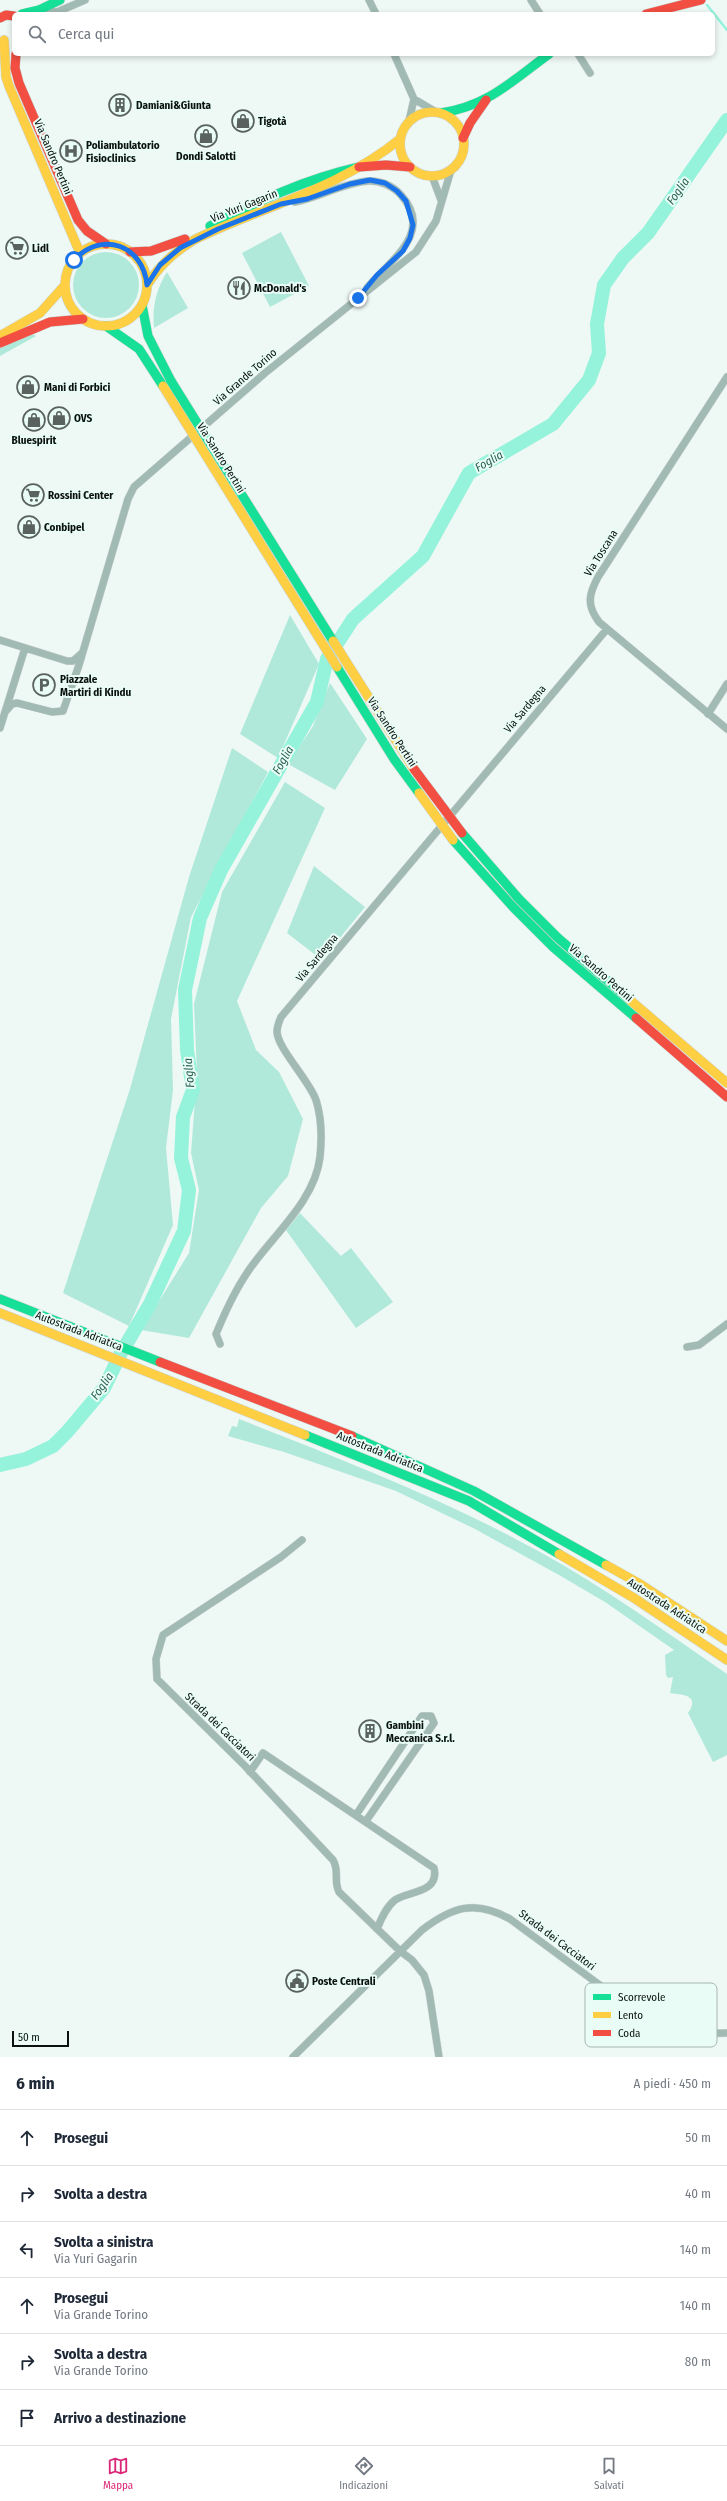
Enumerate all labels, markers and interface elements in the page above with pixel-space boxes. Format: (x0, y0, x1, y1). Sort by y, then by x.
search box (12, 12, 715, 56)
icon: search (26, 23, 48, 45)
text: Cerca qui (58, 25, 114, 43)
building icon: Damiani&Giunta (107, 92, 133, 118)
place label: Damiani&Giunta (136, 99, 211, 112)
shop icon: Tigotà (230, 108, 256, 134)
place label: Tigotà (258, 115, 287, 128)
street label: Via Sandro Pertini (31, 117, 75, 197)
shop icon: Dondi Salotti (193, 123, 219, 149)
hospital icon: Poliambulatorio Fisioclinics (58, 138, 84, 164)
place label: Poliambulatorio Fisioclinics (86, 139, 160, 165)
place label: Dondi Salotti (176, 150, 236, 163)
water label: Foglia (664, 175, 692, 207)
street label: Via Yuri Gagarin (209, 187, 279, 225)
supermarket icon: Lidl (4, 235, 30, 261)
place label: Lidl (32, 242, 50, 255)
route start (65, 251, 83, 269)
restaurant icon: McDonald's (226, 275, 252, 301)
place label: McDonald's (254, 282, 307, 295)
route end (349, 289, 367, 307)
street label: Via Grande Torino (211, 346, 280, 408)
shop icon: Mani di Forbici (15, 374, 41, 400)
place label: Mani di Forbici (44, 381, 110, 394)
shop icon: OVS (46, 405, 72, 431)
shop icon: Bluespirit (21, 407, 47, 433)
place label: OVS (74, 412, 92, 425)
street label: Via Sandro Pertini (194, 420, 248, 496)
place label: Bluespirit (12, 434, 57, 447)
water label: Foglia (473, 447, 505, 475)
supermarket icon: Rossini Center (20, 482, 46, 508)
place label: Rossini Center (48, 489, 114, 502)
shop icon: Conbipel (16, 514, 42, 540)
place label: Conbipel (44, 521, 86, 534)
street label: Via Toscana (582, 527, 620, 579)
parking icon: Piazzale Martiri di Kindu (31, 672, 57, 698)
place label: Piazzale Martiri di Kindu (60, 673, 131, 699)
street label: Via Sardegna (501, 682, 549, 736)
street label: Via Sandro Pertini (365, 695, 419, 769)
water label: Foglia (269, 744, 297, 776)
street label: Via Sardegna (293, 931, 341, 985)
street label: Via Sandro Pertini (566, 942, 636, 1004)
water label: Foglia (181, 1058, 197, 1088)
street label: Autostrada Adriatica (34, 1308, 124, 1354)
water label: Foglia (88, 1370, 116, 1402)
street label: Autostrada Adriatica (335, 1429, 425, 1475)
street label: Autostrada Adriatica (625, 1576, 709, 1636)
street label: Strada dei Cacciatori (182, 1690, 258, 1764)
building icon: Gambini Meccanica S.r.l. (357, 1718, 383, 1744)
place label: Gambini Meccanica S.r.l. (386, 1719, 455, 1745)
street label: Strada dei Cacciatori (516, 1907, 598, 1973)
public building icon: Poste Centrali (284, 1968, 310, 1994)
place label: Poste Centrali (312, 1975, 376, 1988)
legend (585, 1983, 717, 2047)
text: Scorrevole (618, 1991, 665, 2004)
text: Lento (618, 2009, 643, 2022)
text: Coda (618, 2027, 640, 2040)
scale bar (12, 2029, 69, 2048)
text: 50 m (18, 2031, 40, 2044)
text: 6 min (16, 2073, 55, 2094)
text: A piedi · 450 m (633, 2076, 711, 2091)
icon: ahead (16, 2127, 38, 2149)
text: Prosegui (54, 2129, 108, 2147)
text: 50 m (685, 2130, 711, 2145)
icon: right (16, 2183, 38, 2205)
text: Svolta a destra (54, 2185, 147, 2203)
text: 40 m (685, 2186, 711, 2201)
text: Svolta a sinistra (54, 2233, 154, 2251)
icon: left (16, 2239, 38, 2261)
text: 140 m (680, 2242, 711, 2257)
text: Via Yuri Gagarin (54, 2251, 137, 2266)
text: Prosegui (54, 2289, 108, 2307)
icon: ahead (16, 2295, 38, 2317)
text: 140 m (680, 2298, 711, 2313)
text: Via Grande Torino (54, 2307, 148, 2322)
text: Svolta a destra (54, 2345, 147, 2363)
icon: right (16, 2351, 38, 2373)
text: 80 m (685, 2354, 711, 2369)
text: Via Grande Torino (54, 2363, 148, 2378)
icon: arrive (16, 2407, 38, 2429)
text: Arrivo a destinazione (54, 2409, 186, 2427)
tab: Mappa (103, 2455, 133, 2492)
tab: Indicazioni (339, 2455, 388, 2492)
tab: Salvati (594, 2455, 624, 2492)

